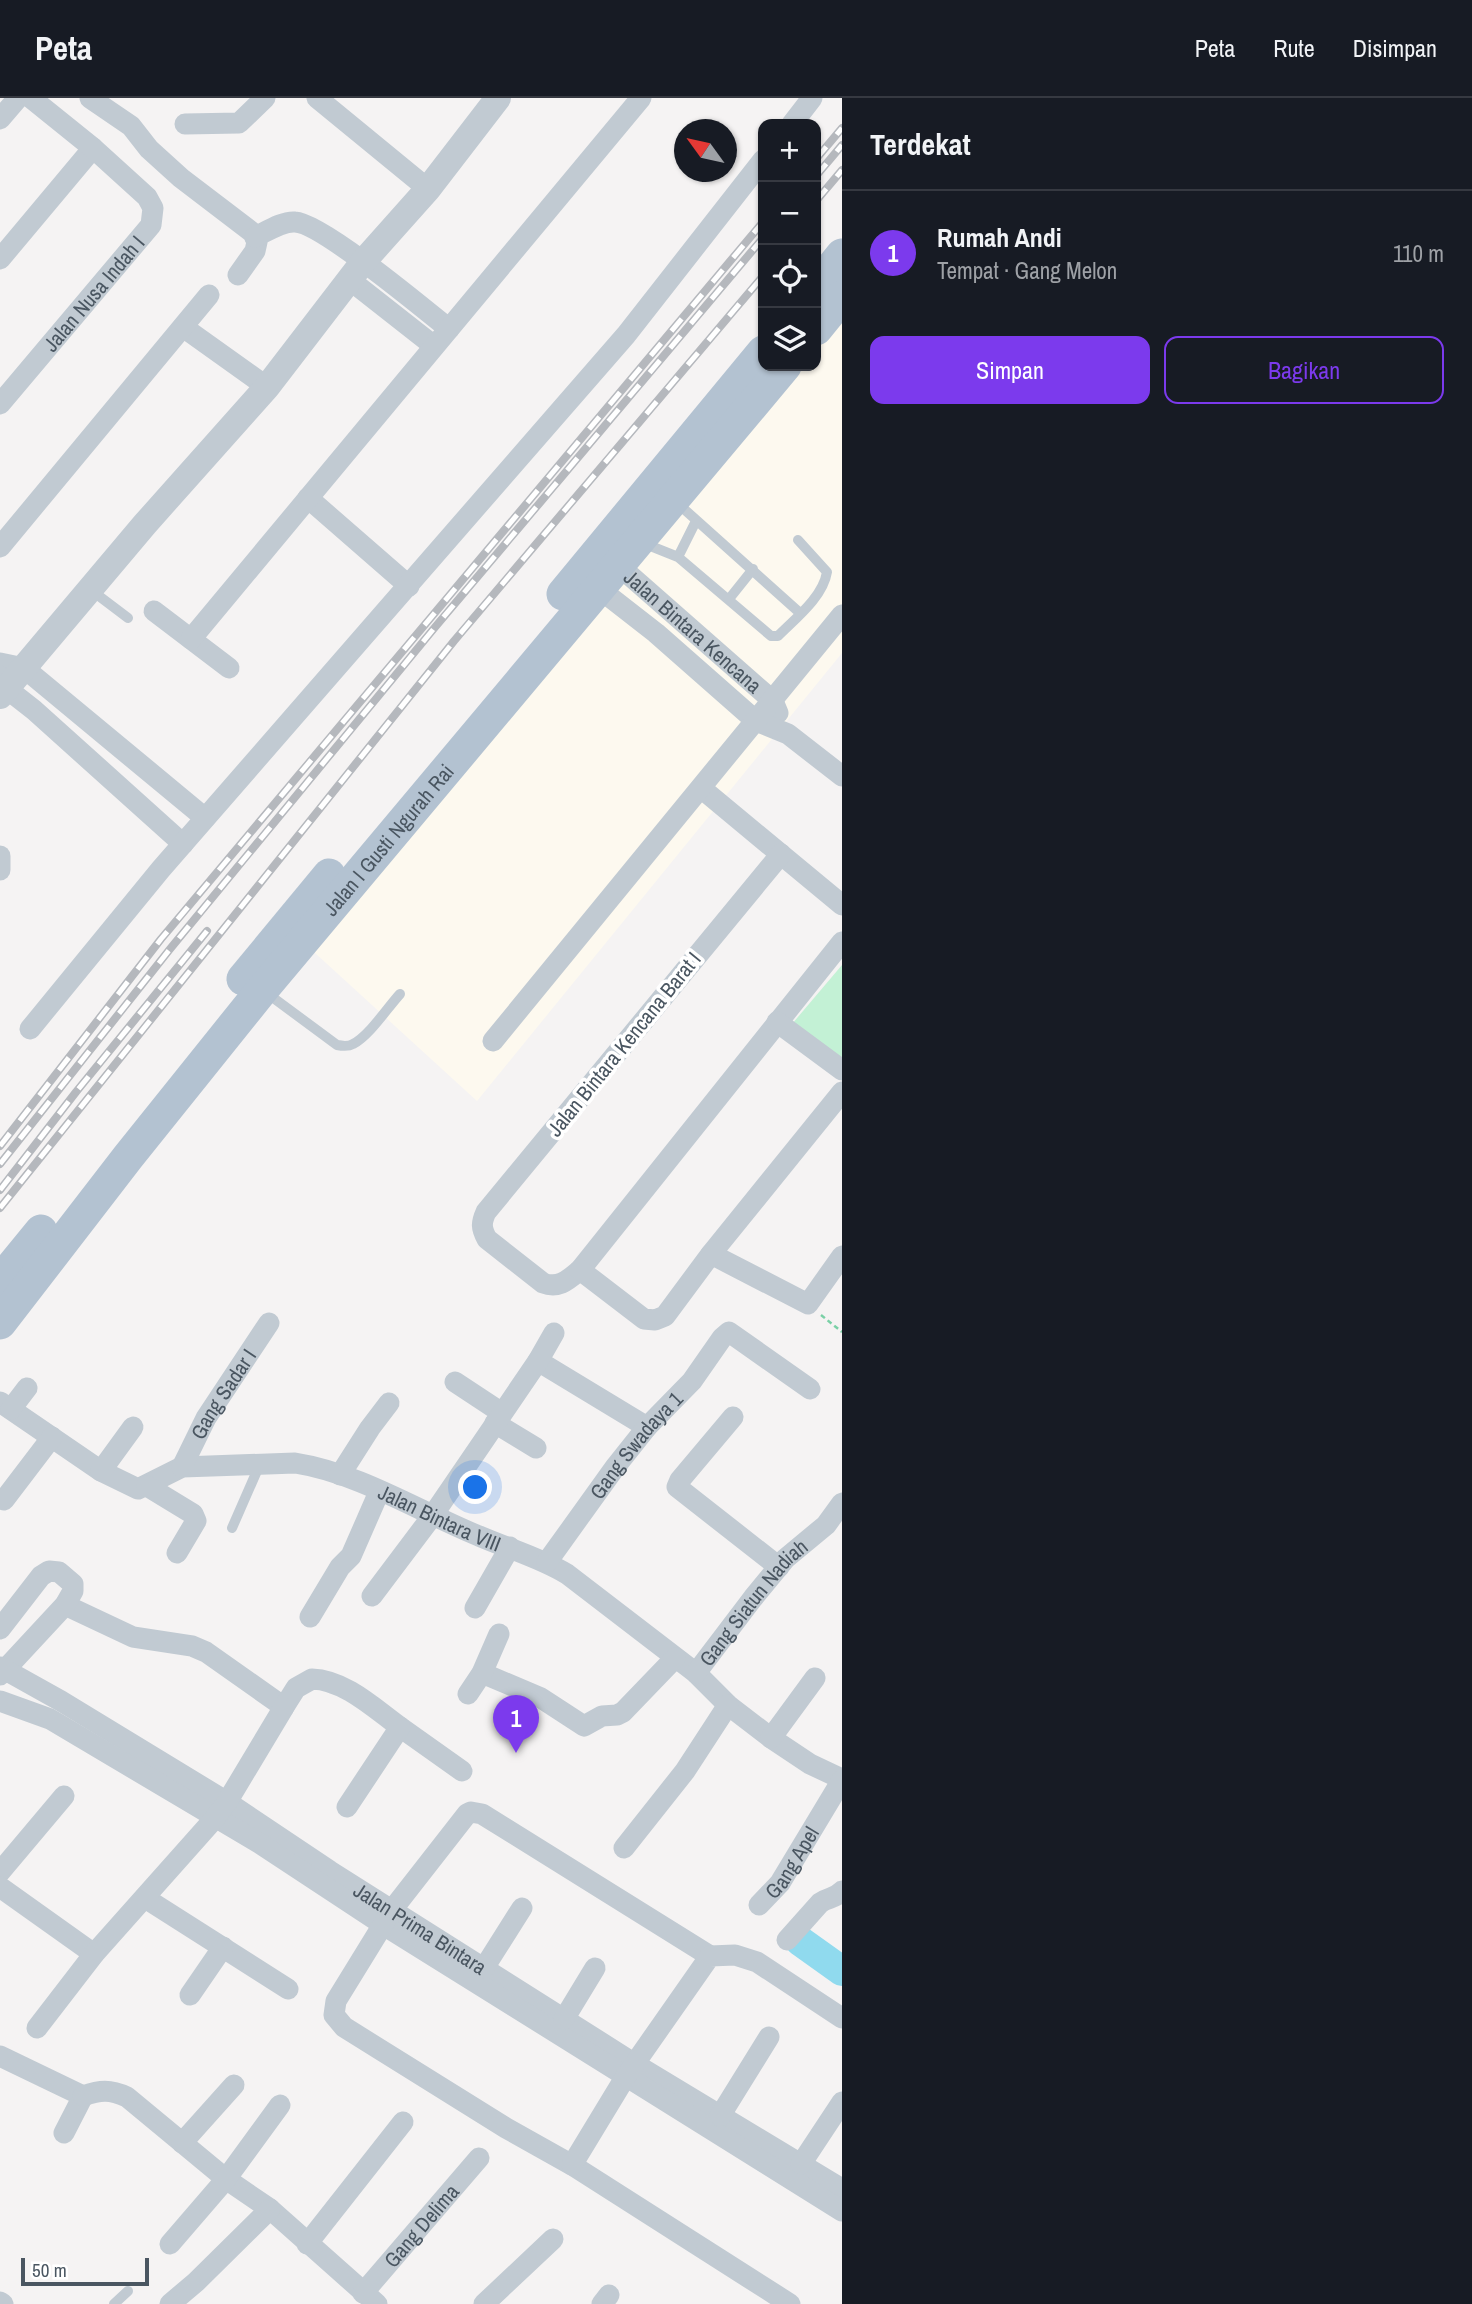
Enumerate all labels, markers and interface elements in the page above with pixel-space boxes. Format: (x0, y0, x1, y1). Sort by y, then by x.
text: Peta (35, 26, 92, 70)
text: Peta (1195, 32, 1235, 64)
text: Rute (1273, 32, 1315, 64)
text: Disimpan (1353, 32, 1437, 64)
north arrow (674, 119, 737, 182)
map controls (758, 119, 821, 371)
button: + (758, 119, 821, 182)
text: Terdekat (870, 124, 971, 164)
button: − (758, 182, 821, 245)
text: Rumah Andi (937, 220, 1062, 255)
street label: Jalan Nusa Indah I (36, 229, 151, 357)
text: 1 (888, 238, 898, 269)
text: 110 m (1393, 238, 1444, 269)
button: locate (758, 245, 821, 308)
text: Tempat · Gang Melon (937, 255, 1117, 286)
button: layers (758, 308, 821, 371)
button: Simpan (870, 336, 1150, 404)
button: Bagikan (1164, 336, 1444, 404)
street label: Jalan Bintara Kencana (618, 563, 769, 700)
street label: Jalan I Gusti Ngurah Rai (316, 758, 460, 922)
street label: Jalan Bintara Kencana Barat I (540, 946, 708, 1142)
street label: Gang Sadar I (183, 1343, 263, 1444)
street label: Gang Swadaya 1 (582, 1384, 689, 1505)
your location (458, 1470, 492, 1504)
street label: Jalan Bintara VIII (374, 1477, 505, 1558)
street label: Gang Siatun Nadiah (692, 1532, 813, 1672)
pin: 1 (493, 1695, 539, 1753)
street label: Gang Apel (758, 1821, 825, 1905)
street label: Jalan Prima Bintara (348, 1875, 493, 1981)
street label: Gang Delima (377, 2177, 465, 2273)
scale bar (21, 2255, 149, 2287)
text: 50 m (32, 2257, 67, 2283)

